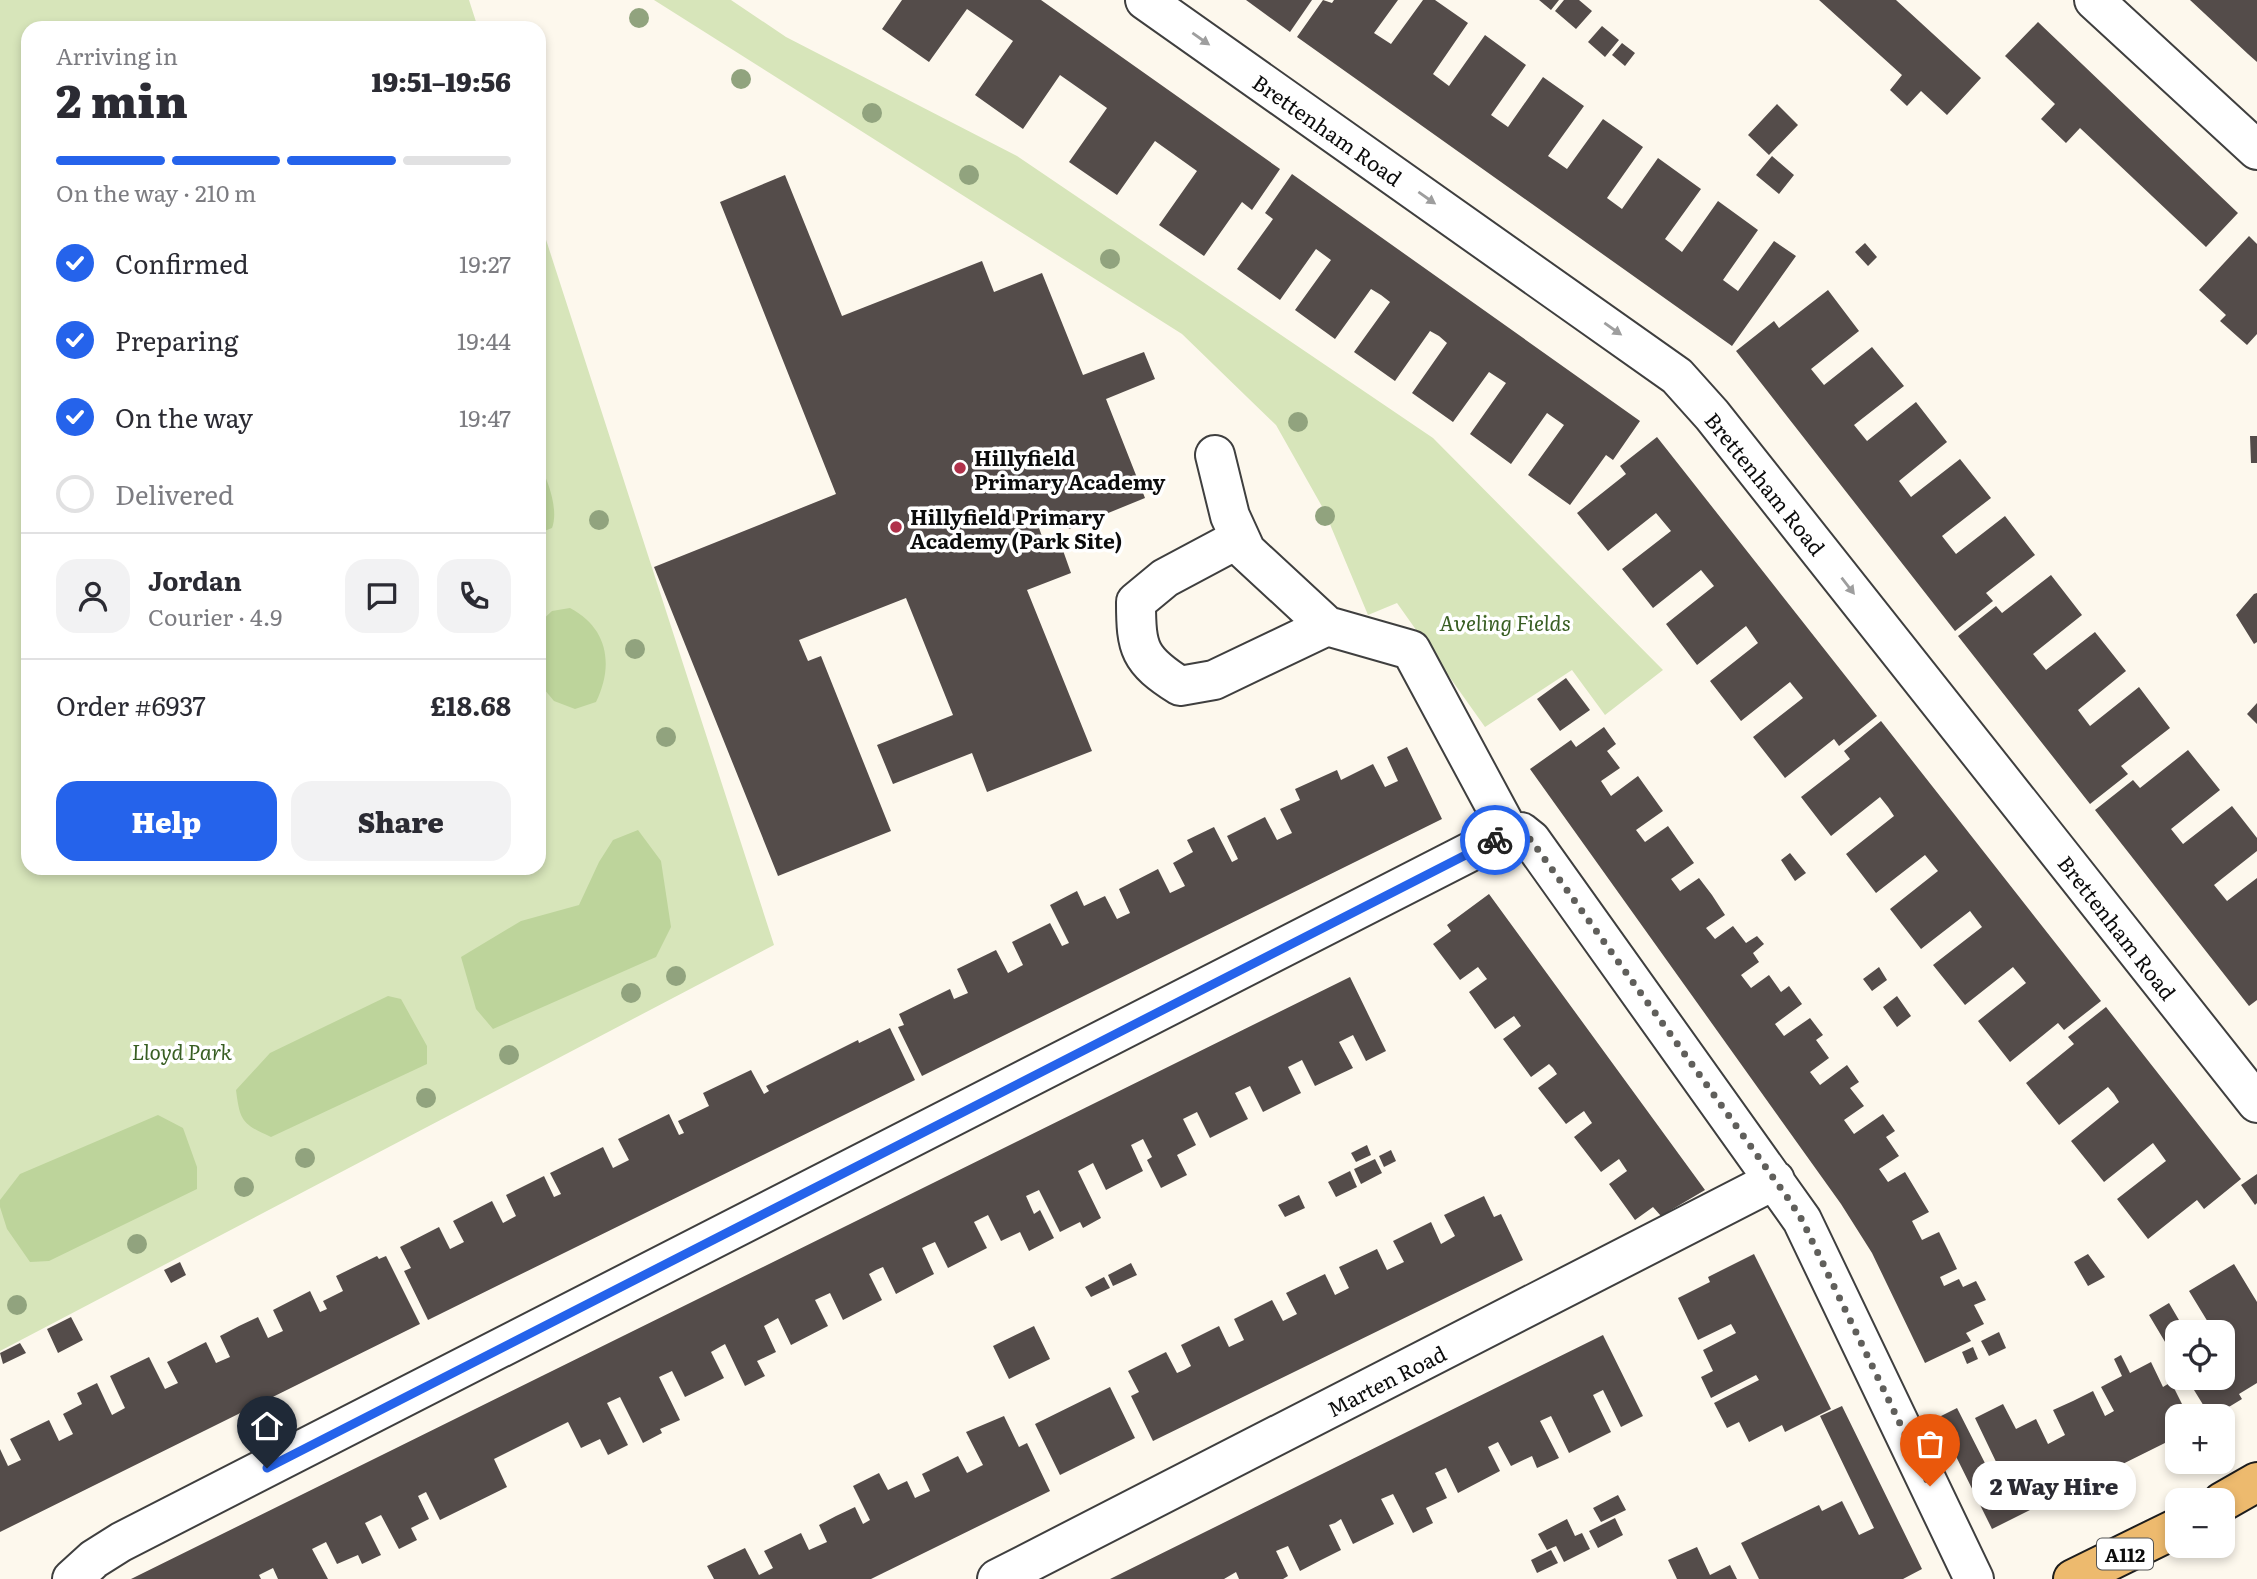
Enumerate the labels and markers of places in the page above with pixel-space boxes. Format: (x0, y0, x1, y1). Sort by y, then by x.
place label: Hillyfield Primary Academy (974, 441, 1166, 496)
marker: Hillyfield Primary Academy (952, 460, 968, 476)
place label: Hillyfield Primary Academy (Park Site) (910, 500, 1122, 555)
marker: Hillyfield Primary Academy (Park Site) (888, 519, 904, 535)
pin (237, 1396, 297, 1468)
pin (1900, 1414, 1960, 1486)
callout: 2 Way Hire (1972, 1462, 2136, 1510)

